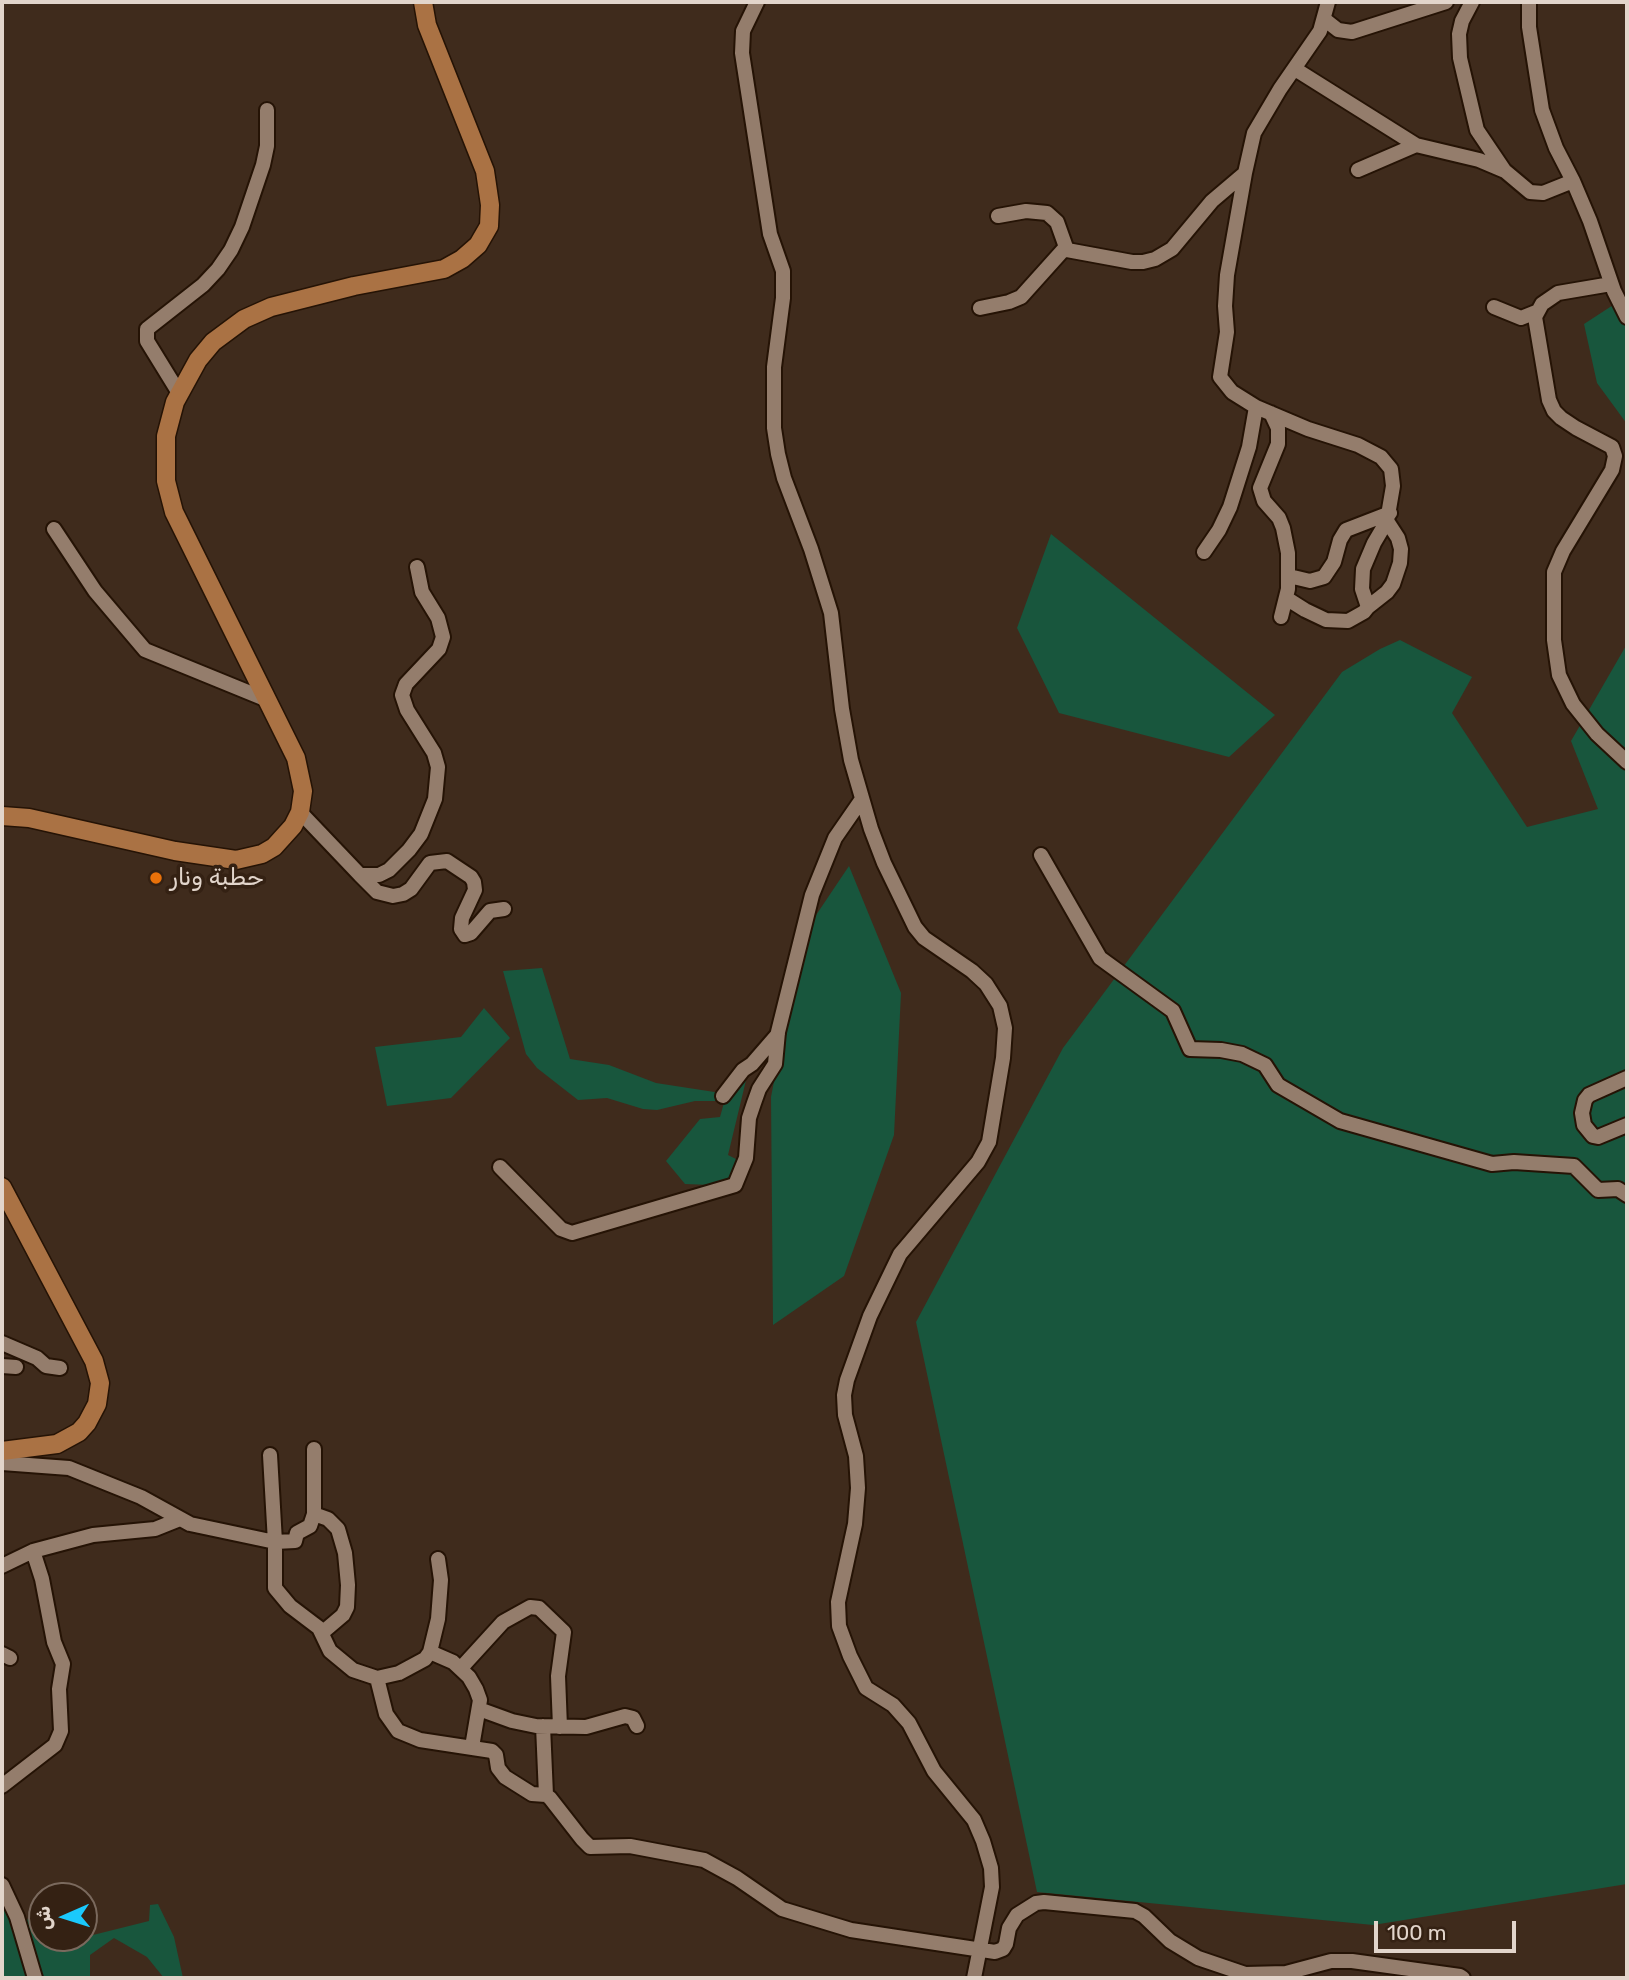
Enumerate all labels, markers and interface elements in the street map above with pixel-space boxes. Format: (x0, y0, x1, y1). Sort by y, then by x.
place label: حطبة ونار (170, 864, 264, 892)
marker: حطبة ونار (148, 870, 164, 886)
north arrow (28, 1882, 98, 1952)
text: ش (31, 1905, 56, 1931)
scale bar (1377, 1906, 1519, 1950)
text: 100 m (1387, 1920, 1446, 1945)

